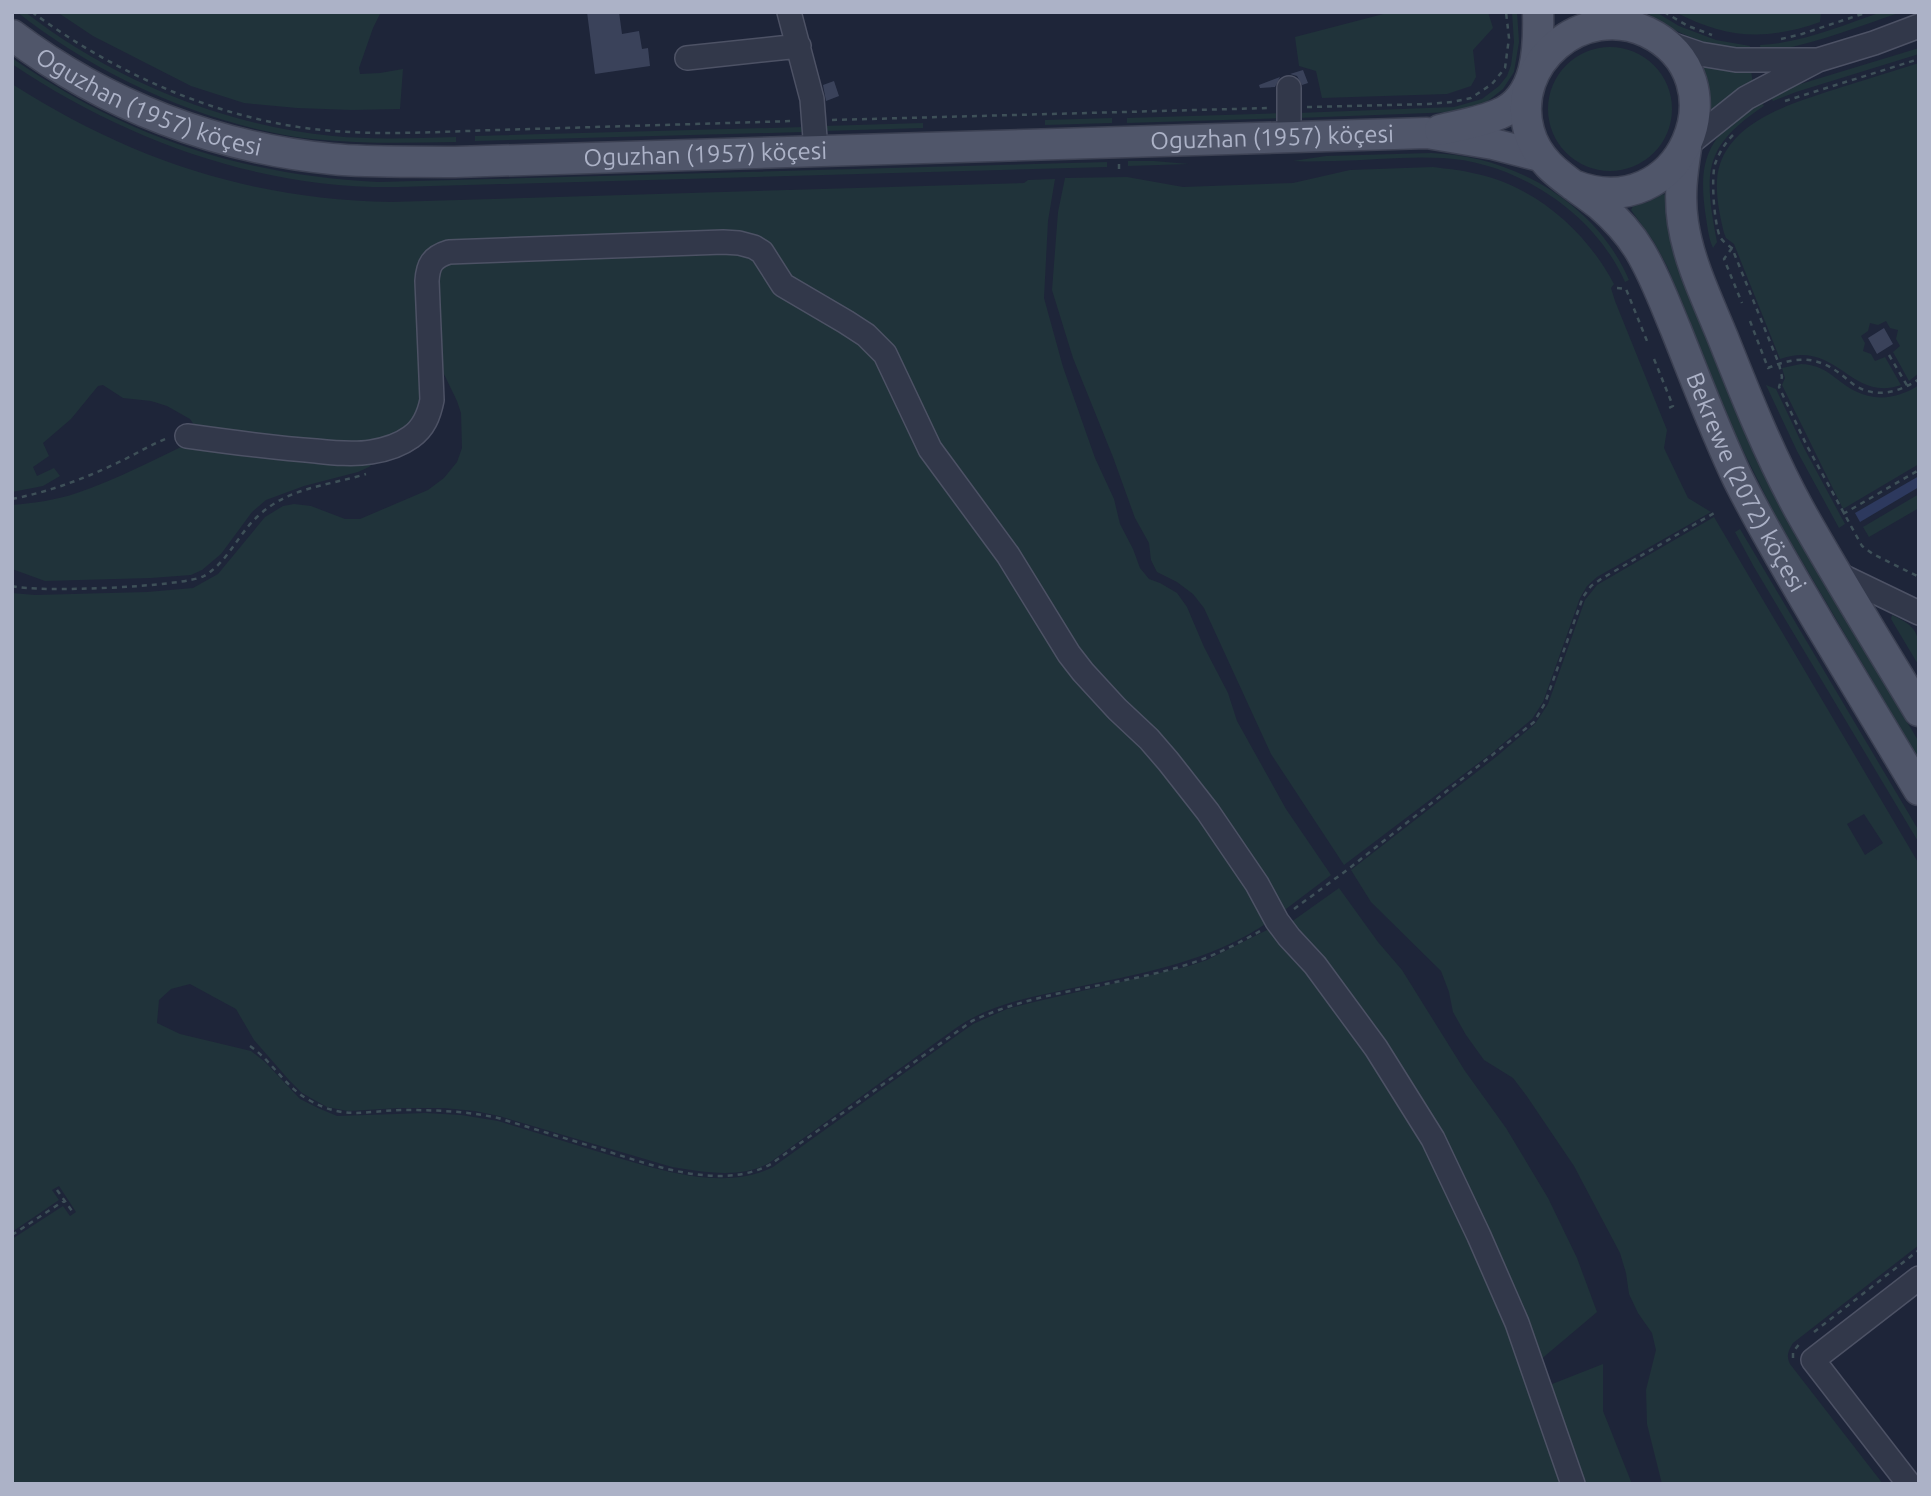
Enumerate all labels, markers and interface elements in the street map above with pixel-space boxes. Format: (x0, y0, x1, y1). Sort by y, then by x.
street label: Oguzhan (1957) köçesi (31, 42, 264, 161)
street label: Oguzhan (1957) köçesi (1150, 120, 1394, 154)
street label: Oguzhan (1957) köçesi (583, 137, 827, 171)
street label: Bekrewe (2072) köçesi (1681, 368, 1812, 596)

